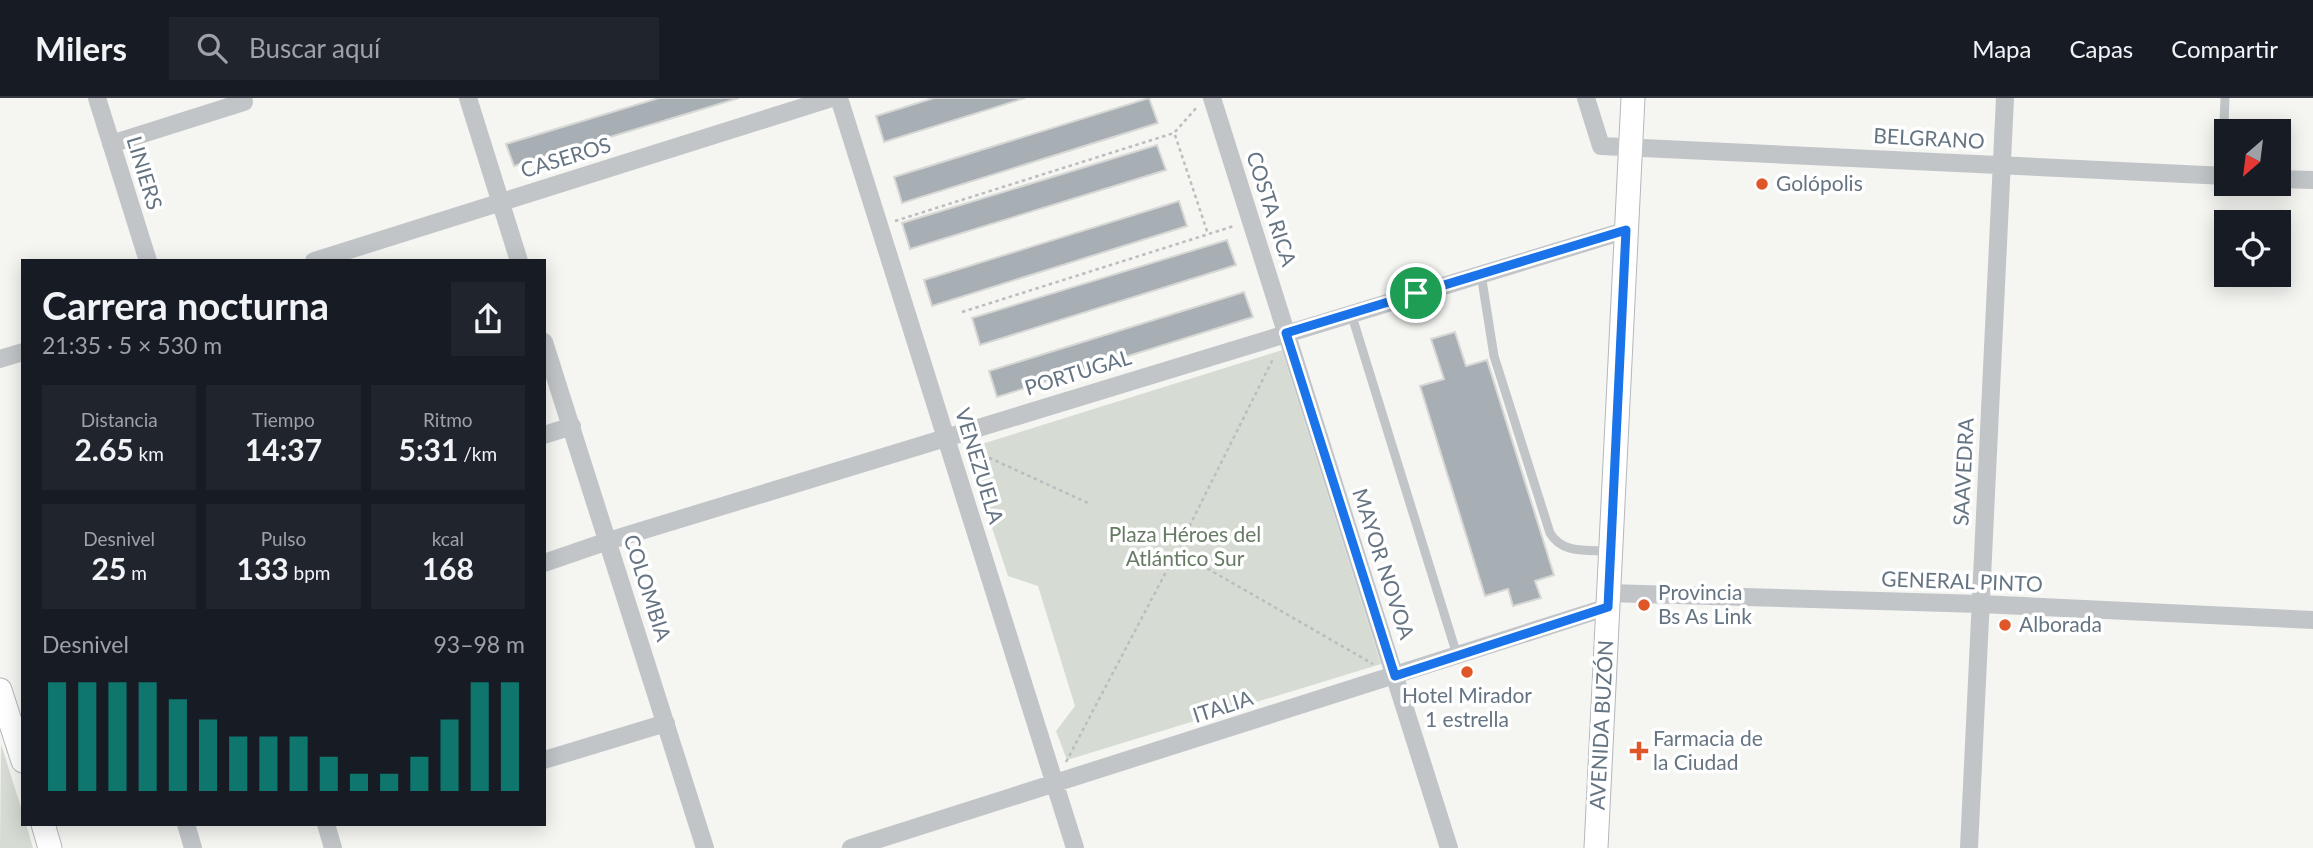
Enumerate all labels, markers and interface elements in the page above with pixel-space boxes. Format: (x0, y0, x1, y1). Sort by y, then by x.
search box (169, 17, 659, 80)
text: Milers (35, 28, 127, 68)
icon: search (193, 29, 231, 67)
text: Buscar aquí (249, 32, 380, 64)
text: Mapa (1972, 34, 2031, 63)
text: Capas (2069, 34, 2133, 63)
text: Compartir (2171, 34, 2278, 63)
north arrow (2214, 119, 2291, 196)
map controls (2214, 119, 2291, 287)
street label: BELGRANO (1873, 122, 1985, 153)
street label: CASEROS (517, 131, 614, 182)
street label: LINIERS (122, 133, 168, 212)
street label: COSTA RICA (1242, 148, 1303, 270)
place label: Golópolis (1776, 170, 1863, 195)
marker: Golópolis (1754, 176, 1770, 192)
button: locate (2214, 210, 2291, 287)
pin (1386, 263, 1446, 323)
icon: arrive (1397, 274, 1435, 312)
text: Carrera nocturna (42, 282, 329, 328)
button: share (451, 282, 525, 356)
text: 21:35 · 5 × 530 m (42, 331, 222, 359)
street label: PORTUGAL (1021, 343, 1134, 400)
street label: VENEZUELA (951, 405, 1010, 527)
text: Distancia (81, 408, 158, 431)
text: Tiempo (252, 408, 315, 431)
text: Ritmo (423, 408, 473, 431)
street label: SAAVEDRA (1947, 417, 1978, 527)
text: 2.65 (74, 431, 134, 467)
text: 14:37 (245, 431, 322, 467)
text: 5:31 (398, 431, 458, 467)
text: km (134, 442, 164, 465)
text: /km (458, 442, 497, 465)
street label: MAYOR NOVOA (1348, 485, 1421, 643)
park label: Plaza Héroes del Atlántico Sur (1109, 521, 1261, 570)
text: Desnivel (83, 527, 155, 550)
text: Pulso (261, 527, 306, 550)
text: kcal (432, 527, 464, 550)
street label: COLOMBIA (619, 531, 678, 645)
text: 25 (92, 550, 126, 586)
text: 133 (237, 550, 289, 586)
text: 168 (422, 550, 474, 586)
text: m (126, 561, 147, 584)
text: bpm (289, 561, 330, 584)
street label: GENERAL PINTO (1881, 565, 2043, 596)
place label: Provincia Bs As Link (1658, 579, 1752, 628)
marker: Provincia Bs As Link (1636, 597, 1652, 613)
place label: Alborada (2019, 611, 2102, 636)
marker: Alborada (1997, 617, 2013, 633)
text: Desnivel (42, 630, 129, 658)
text: 93–98 m (433, 630, 525, 658)
street label: AVENIDA BUZÓN (1584, 639, 1617, 810)
marker: Hotel Mirador 1 estrella (1459, 664, 1475, 680)
place label: Hotel Mirador 1 estrella (1402, 682, 1532, 731)
street label: ITALIA (1189, 684, 1257, 727)
place label: Farmacia de la Ciudad (1653, 725, 1763, 774)
marker: Farmacia de la Ciudad (1631, 743, 1647, 759)

